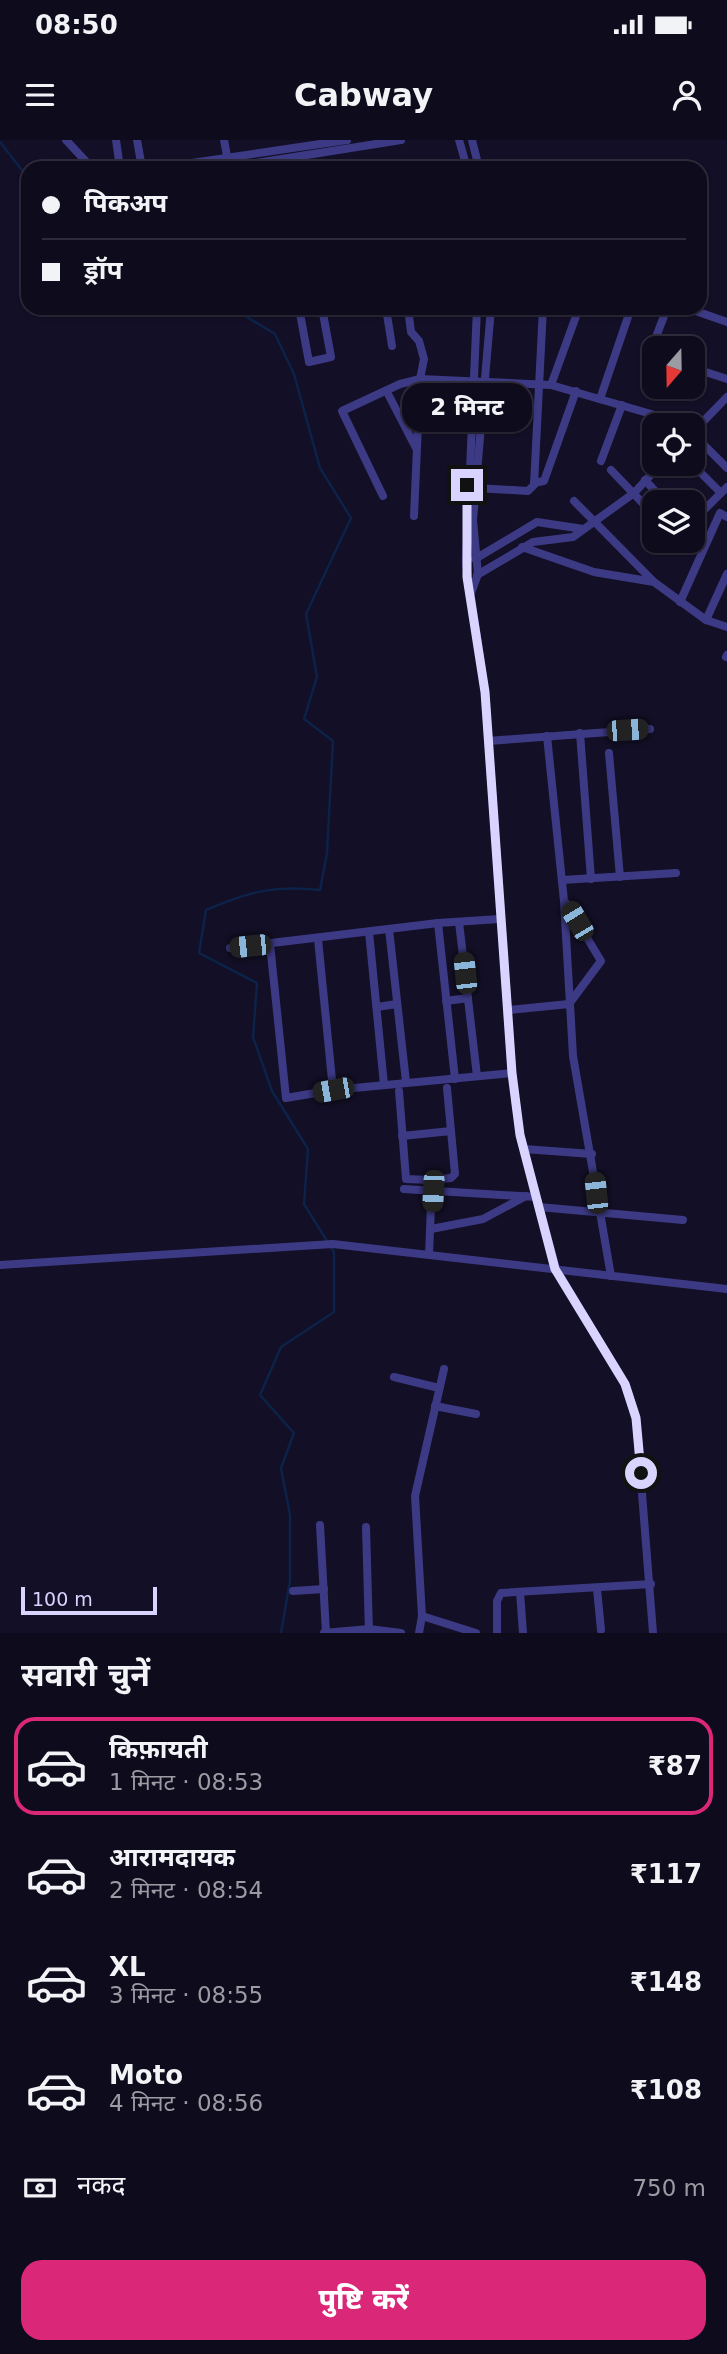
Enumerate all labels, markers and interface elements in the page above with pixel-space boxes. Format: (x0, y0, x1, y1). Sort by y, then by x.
text: 08:50 (35, 10, 118, 40)
icon: menu (21, 76, 59, 114)
text: Cabway (294, 76, 433, 114)
icon: person (668, 76, 706, 114)
text: पिकअप (84, 188, 167, 218)
text: ड्रॉप (84, 255, 122, 285)
north arrow (642, 336, 705, 399)
map controls (642, 336, 705, 553)
callout: 2 मिनट (402, 384, 532, 432)
text: 2 मिनट (430, 394, 504, 420)
button: locate (642, 413, 705, 476)
route end (451, 469, 483, 501)
button: layers (642, 490, 705, 553)
car (606, 718, 649, 742)
car (558, 898, 597, 944)
car (229, 933, 272, 959)
car (453, 951, 478, 995)
car (311, 1076, 356, 1104)
car (422, 1169, 445, 1213)
car (584, 1171, 609, 1215)
route start (625, 1457, 657, 1489)
scale bar (21, 1584, 158, 1616)
text: 100 m (32, 1588, 93, 1610)
text: सवारी चुनें (21, 1656, 150, 1694)
text: किफ़ायती (109, 1734, 208, 1764)
icon: car (25, 1735, 88, 1798)
text: ₹87 (648, 1751, 702, 1781)
text: 1 मिनट · 08:53 (109, 1769, 263, 1795)
text: आरामदायक (109, 1842, 235, 1872)
icon: car (25, 1843, 88, 1906)
text: ₹117 (630, 1859, 702, 1889)
text: 2 मिनट · 08:54 (109, 1877, 263, 1903)
icon: car (25, 1951, 88, 2014)
text: XL (109, 1952, 146, 1982)
text: ₹148 (630, 1967, 702, 1997)
text: 3 मिनट · 08:55 (109, 1982, 263, 2008)
icon: car (25, 2059, 88, 2122)
text: Moto (109, 2060, 183, 2090)
text: ₹108 (630, 2075, 702, 2105)
text: 4 मिनट · 08:56 (109, 2090, 263, 2116)
icon: cash (21, 2169, 59, 2207)
text: नकद (77, 2170, 125, 2200)
text: 750 m (632, 2175, 706, 2201)
button: पुष्टि करें (21, 2260, 706, 2340)

